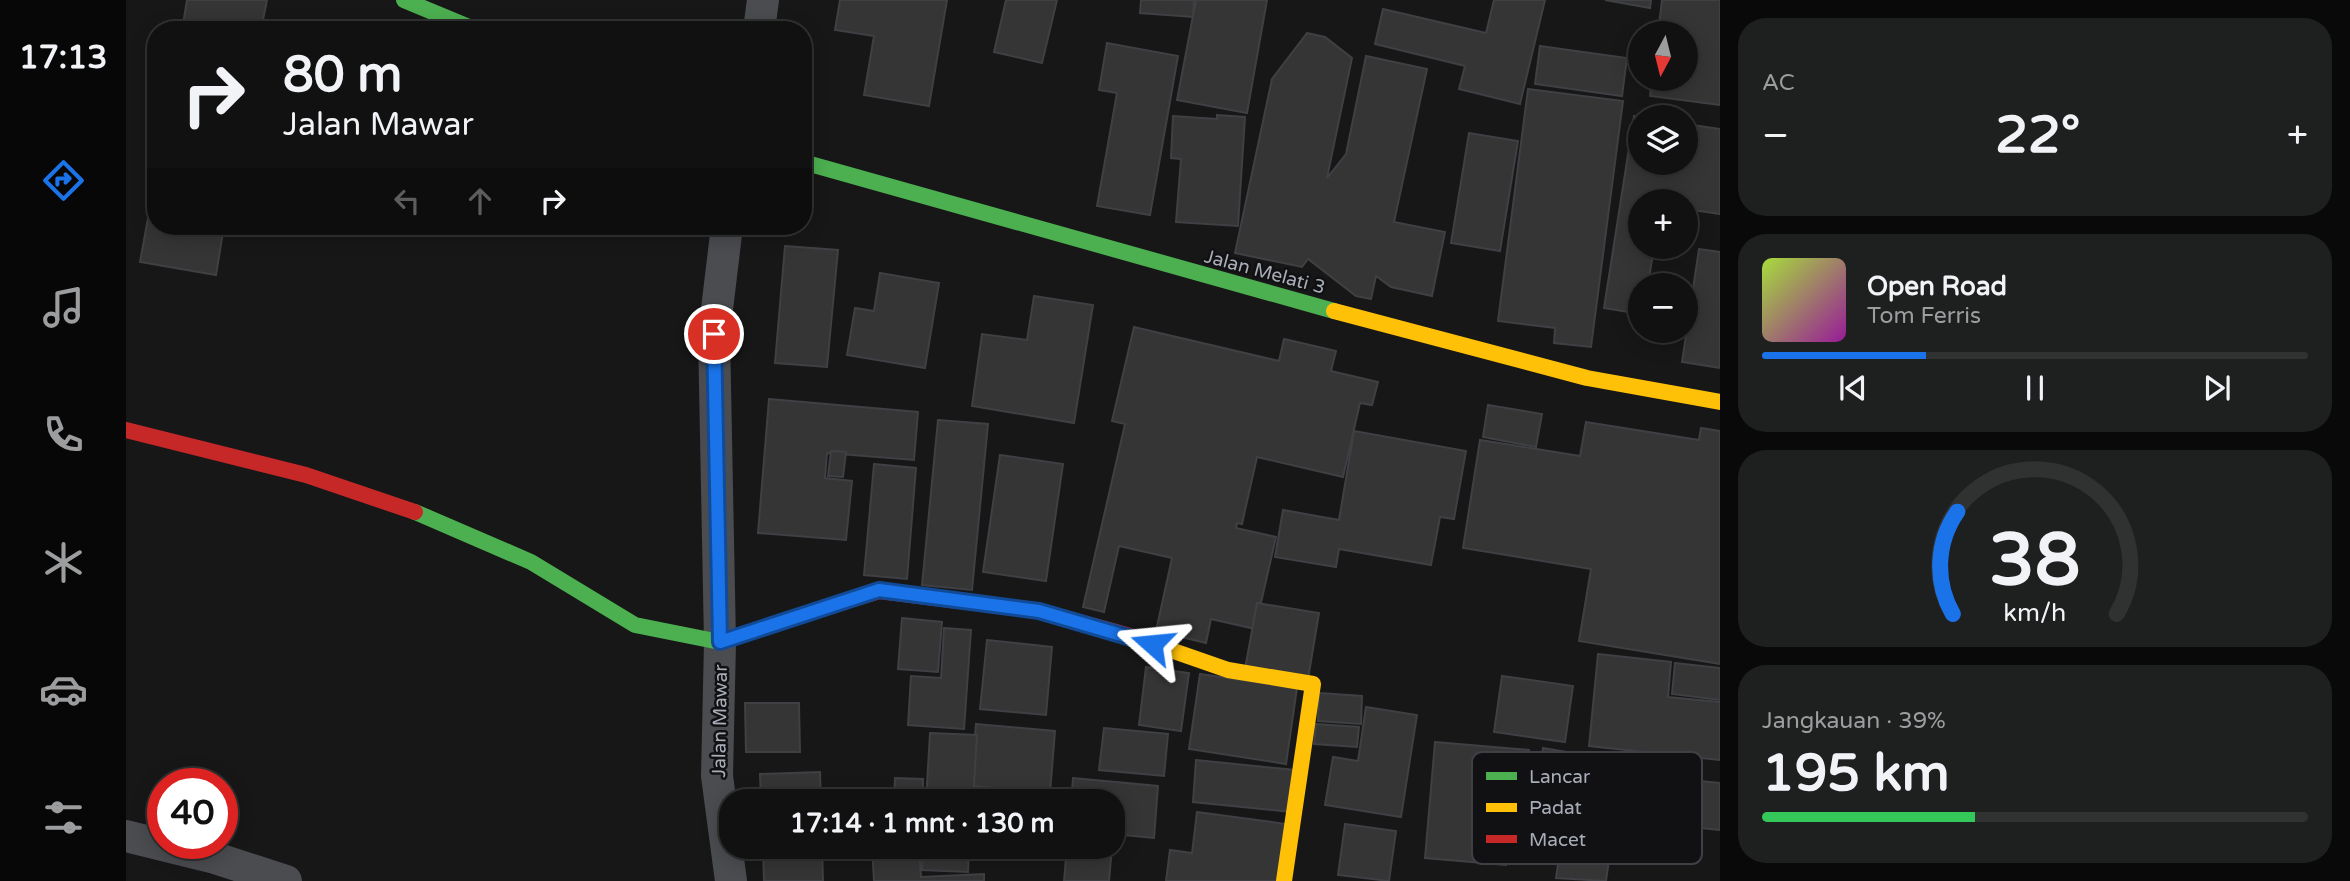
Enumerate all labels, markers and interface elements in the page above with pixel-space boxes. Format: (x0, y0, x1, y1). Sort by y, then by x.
north arrow (1628, 21, 1698, 91)
map controls (1628, 21, 1698, 343)
text: 17:13 (19, 39, 107, 77)
text: 80 m (283, 46, 402, 105)
icon: right (168, 49, 259, 140)
text: AC (1762, 69, 1795, 97)
text: 22° (1995, 104, 2080, 167)
button: layers (1628, 105, 1698, 175)
text: Jalan Mawar (283, 106, 474, 144)
text: − (1762, 113, 1789, 159)
text: + (2287, 113, 2308, 159)
icon: directions (39, 156, 88, 205)
icon: left (388, 182, 426, 220)
icon: ahead (461, 182, 499, 220)
icon: right (534, 182, 572, 220)
button: + (1628, 189, 1698, 259)
street label: Jalan Melati 3 (1202, 245, 1328, 299)
text: Open Road (1867, 271, 2007, 302)
button: − (1628, 273, 1698, 343)
icon: music (39, 283, 88, 332)
text: Tom Ferris (1867, 302, 1981, 330)
pin (684, 304, 744, 364)
icon: arrive (695, 315, 733, 353)
icon: previous (1834, 369, 1872, 407)
icon: pause (2016, 369, 2054, 407)
icon: next (2198, 369, 2236, 407)
icon: phone (39, 410, 88, 459)
text: 38 (1989, 518, 2081, 606)
icon: climate (39, 538, 88, 587)
text: km/h (2004, 598, 2066, 628)
position arrow (1115, 607, 1189, 681)
street label: Jalan Mawar (708, 664, 732, 778)
icon: car (39, 665, 88, 714)
text: Jangkauan · 39% (1762, 707, 1946, 735)
text: 195 km (1762, 742, 1950, 805)
legend (1472, 752, 1702, 864)
text: Lancar (1529, 766, 1591, 788)
speed limit sign: 40 (147, 768, 238, 859)
icon: filters (39, 793, 88, 842)
text: Padat (1529, 797, 1582, 819)
text: 17:14 · 1 mnt · 130 m (790, 808, 1054, 839)
text: Macet (1529, 829, 1586, 851)

